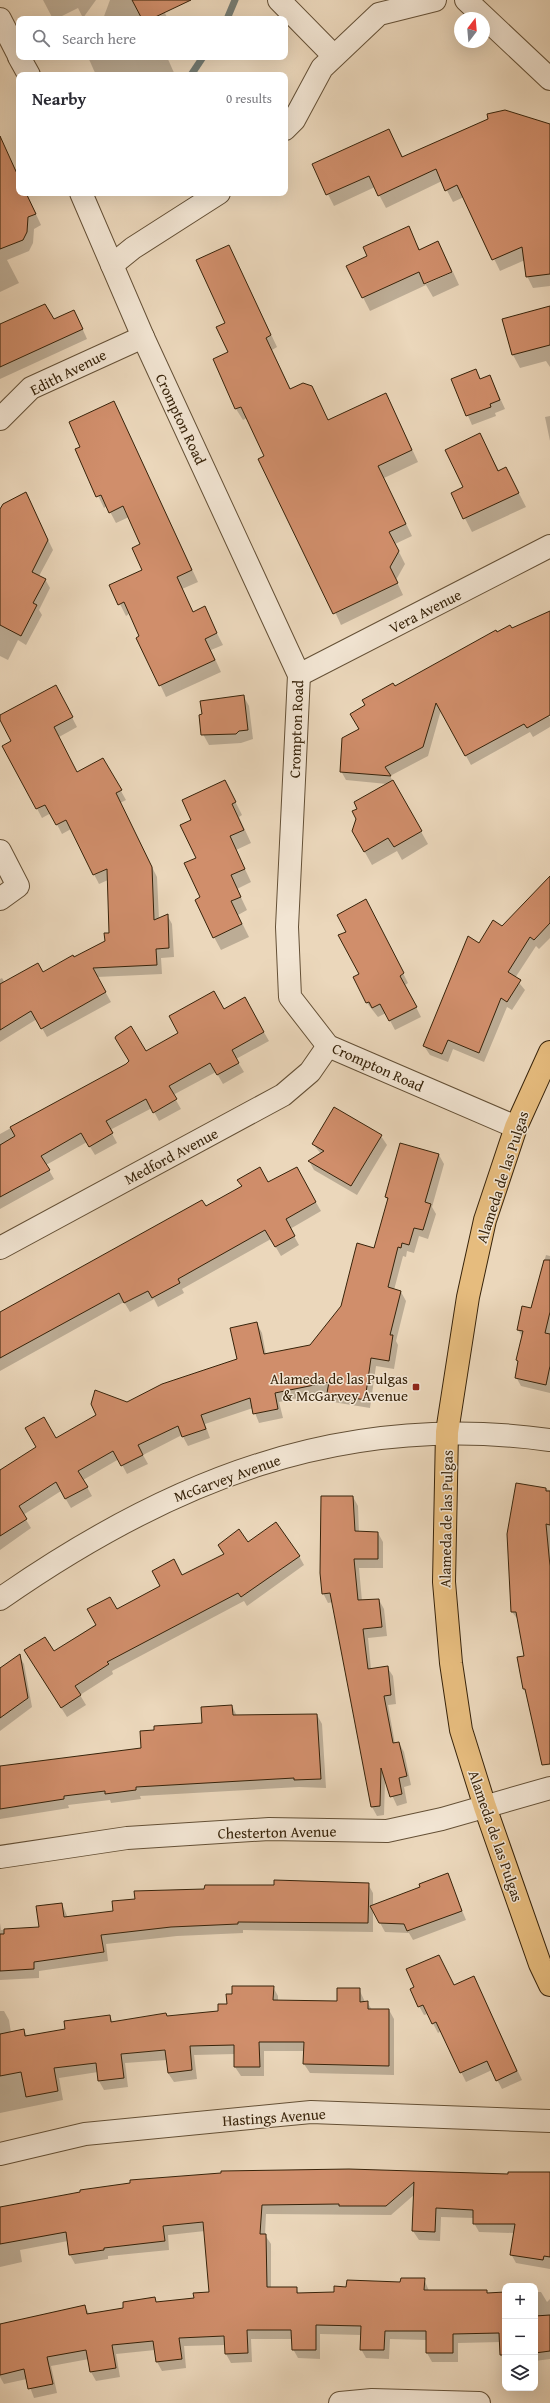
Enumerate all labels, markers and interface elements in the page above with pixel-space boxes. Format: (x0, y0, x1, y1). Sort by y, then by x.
north arrow (454, 12, 490, 48)
search box (16, 16, 288, 60)
icon: search (30, 27, 52, 49)
text: Search here (62, 28, 136, 49)
text: Nearby (32, 86, 86, 111)
text: 0 results (226, 89, 272, 108)
street label: Edith Avenue (26, 344, 110, 400)
street label: Crompton Road (151, 370, 211, 468)
street label: Vera Avenue (385, 584, 465, 638)
street label: Crompton Road (284, 680, 308, 778)
street label: Crompton Road (329, 1037, 427, 1097)
street label: Alameda de las Pulgas (471, 1108, 533, 1246)
street label: Medford Avenue (120, 1122, 222, 1190)
place label: Alameda de las Pulgas & McGarvey Avenue (270, 1368, 408, 1406)
marker: Alameda de las Pulgas & McGarvey Avenue (411, 1382, 421, 1392)
street label: McGarvey Avenue (171, 1449, 283, 1507)
street label: Alameda de las Pulgas (434, 1450, 458, 1588)
street label: Alameda de las Pulgas (464, 1767, 528, 1905)
street label: Chesterton Avenue (217, 1820, 337, 1844)
street label: Hastings Avenue (222, 2103, 326, 2131)
map controls (502, 2283, 538, 2391)
button: + (502, 2283, 538, 2319)
button: − (502, 2319, 538, 2355)
button: layers (502, 2355, 538, 2391)

